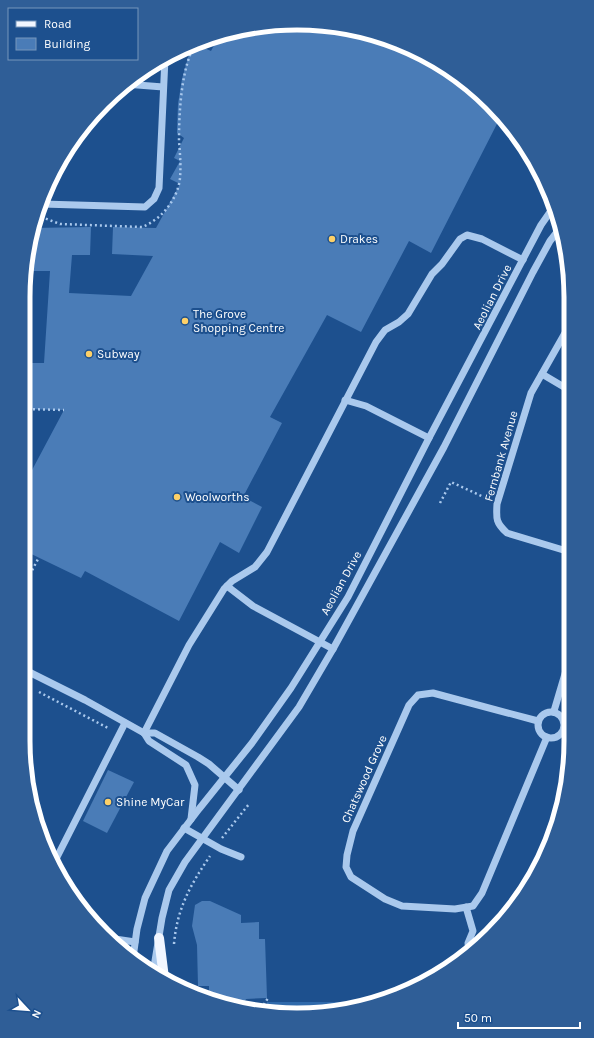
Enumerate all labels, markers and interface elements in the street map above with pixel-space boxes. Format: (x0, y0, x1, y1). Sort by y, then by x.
legend (8, 8, 138, 60)
text: Road (44, 17, 72, 31)
text: Building (44, 37, 91, 51)
place label: Drakes (340, 232, 378, 246)
marker: Drakes (327, 234, 337, 244)
street label: Aeolian Drive (470, 262, 514, 332)
place label: The Grove Shopping Centre (193, 307, 284, 335)
marker: The Grove Shopping Centre (180, 316, 190, 326)
place label: Subway (97, 347, 140, 361)
marker: Subway (84, 349, 94, 359)
street label: Fernbank Avenue (481, 409, 521, 503)
place label: Woolworths (185, 490, 249, 504)
marker: Woolworths (172, 492, 182, 502)
street label: Aeolian Drive (318, 548, 364, 618)
street label: Chatswood Grove (338, 733, 390, 825)
place label: Shine MyCar (116, 795, 185, 809)
marker: Shine MyCar (103, 797, 113, 807)
north arrow (8, 990, 48, 1030)
scale bar (458, 1004, 580, 1030)
text: N (29, 1008, 44, 1021)
text: 50 m (464, 1011, 492, 1025)

